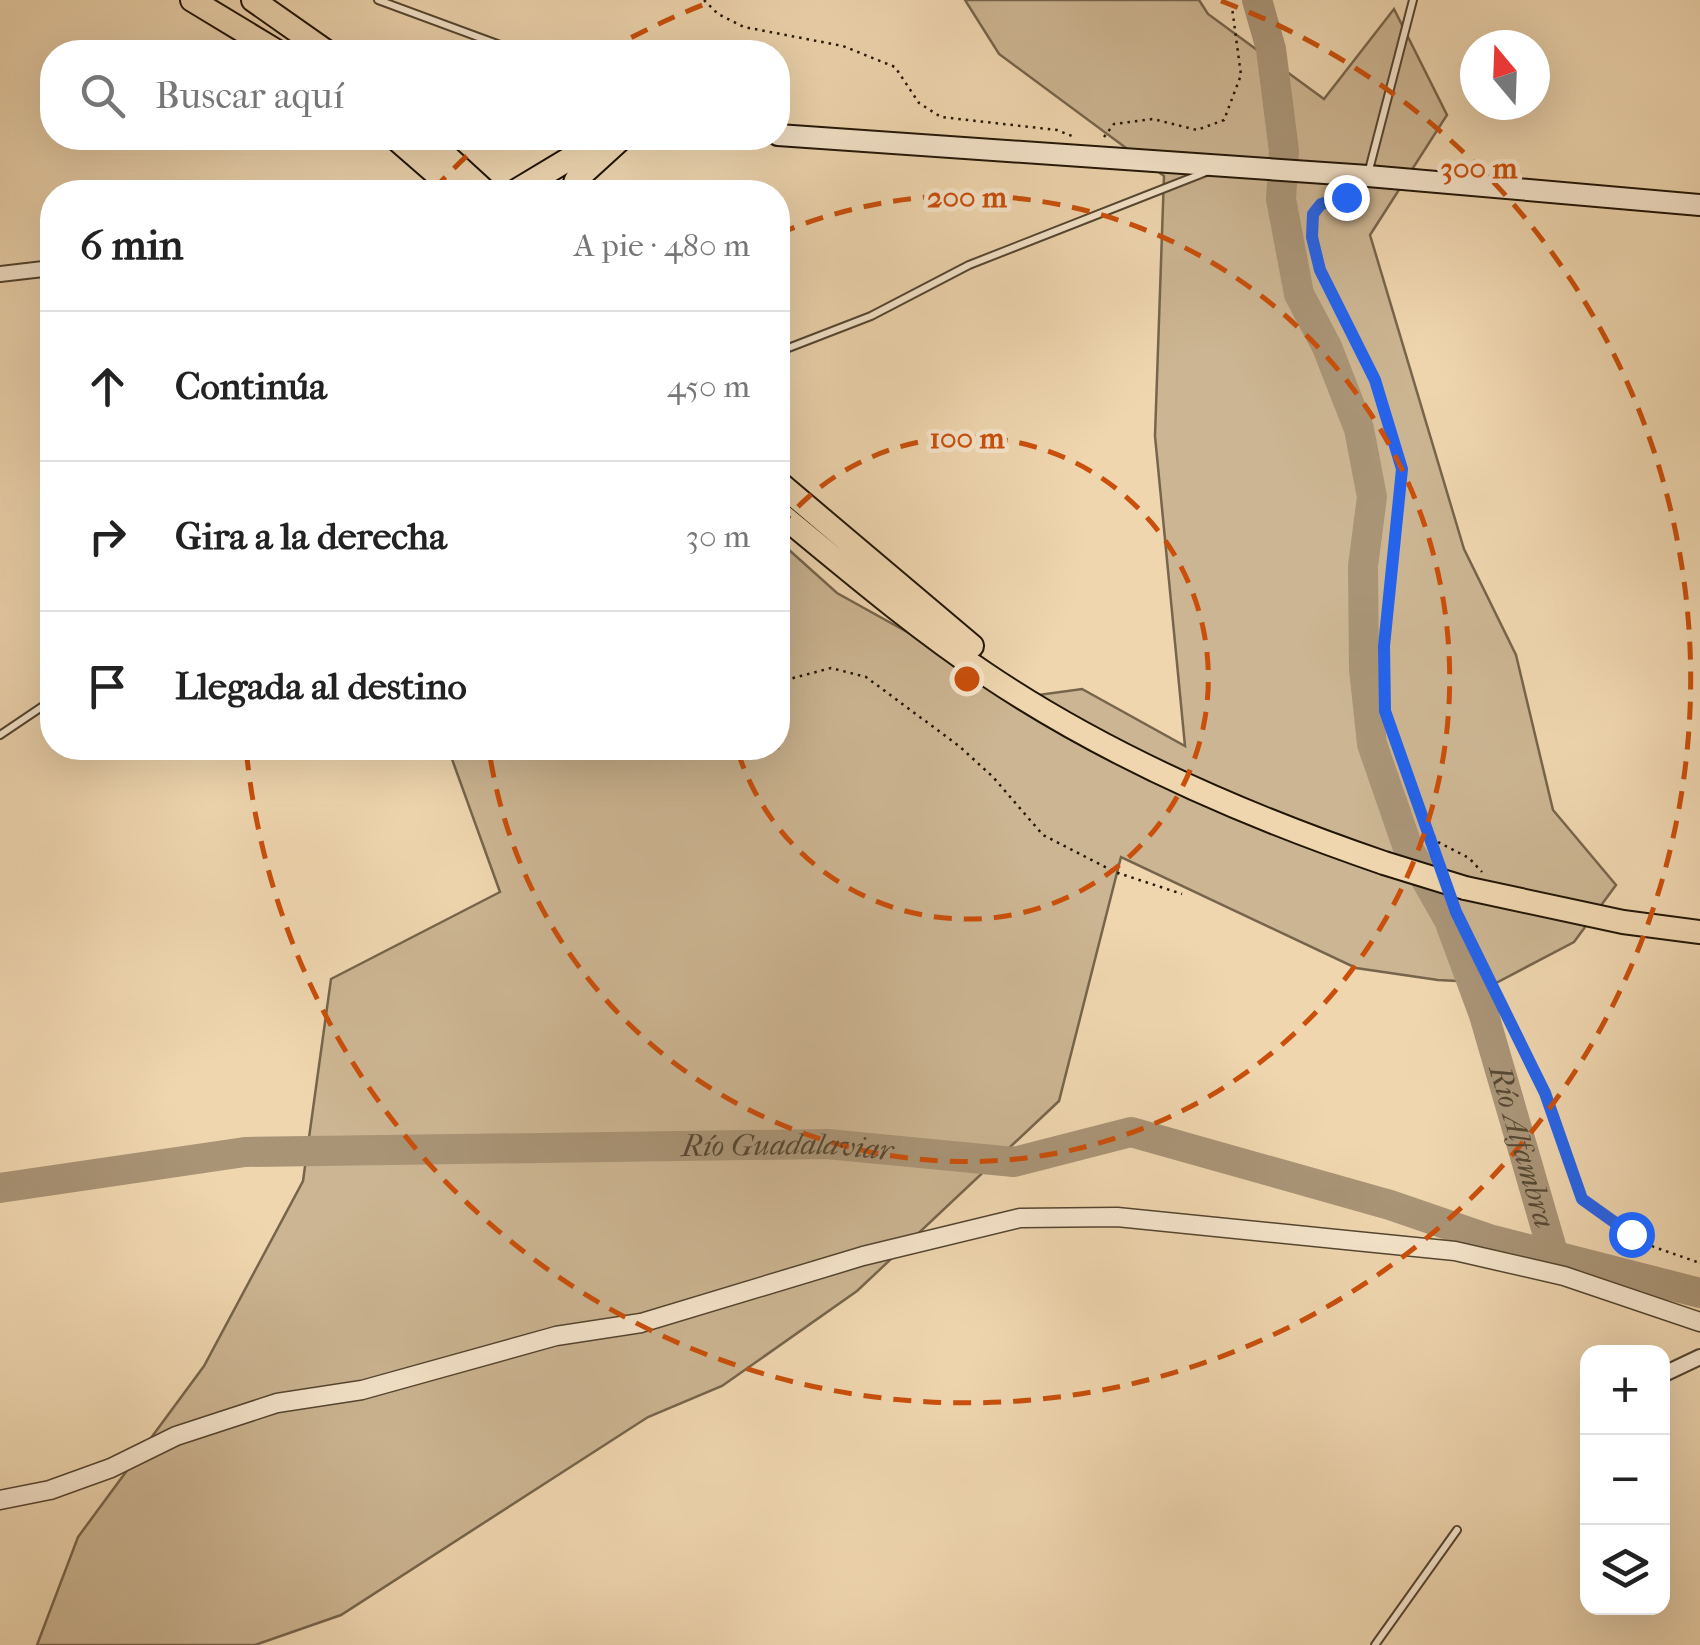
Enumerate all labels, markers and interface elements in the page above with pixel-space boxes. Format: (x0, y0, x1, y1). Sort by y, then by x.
north arrow (1460, 30, 1550, 120)
search box (40, 40, 790, 150)
icon: search (75, 68, 130, 123)
text: Buscar aquí (155, 73, 344, 118)
text: 300 m (1441, 151, 1518, 186)
route end (1324, 175, 1370, 221)
text: 200 m (927, 180, 1008, 215)
text: 6 min (80, 221, 183, 270)
text: A pie · 480 m (574, 227, 750, 264)
icon: ahead (80, 359, 135, 414)
text: Continúa (175, 364, 327, 409)
text: 450 m (667, 368, 750, 405)
text: 100 m (929, 421, 1006, 456)
icon: right (80, 509, 135, 564)
text: Gira a la derecha (175, 514, 447, 559)
text: 30 m (686, 518, 750, 555)
icon: arrive (80, 659, 135, 714)
centre of rings (949, 661, 985, 697)
text: Llegada al destino (175, 664, 467, 709)
water label: Río Alfambra (1481, 1059, 1562, 1232)
water label: Río Guadalaviar (679, 1126, 897, 1168)
route start (1609, 1212, 1655, 1258)
map controls (1580, 1345, 1670, 1615)
button: + (1580, 1345, 1670, 1435)
button: − (1580, 1435, 1670, 1525)
button: layers (1580, 1525, 1670, 1615)

